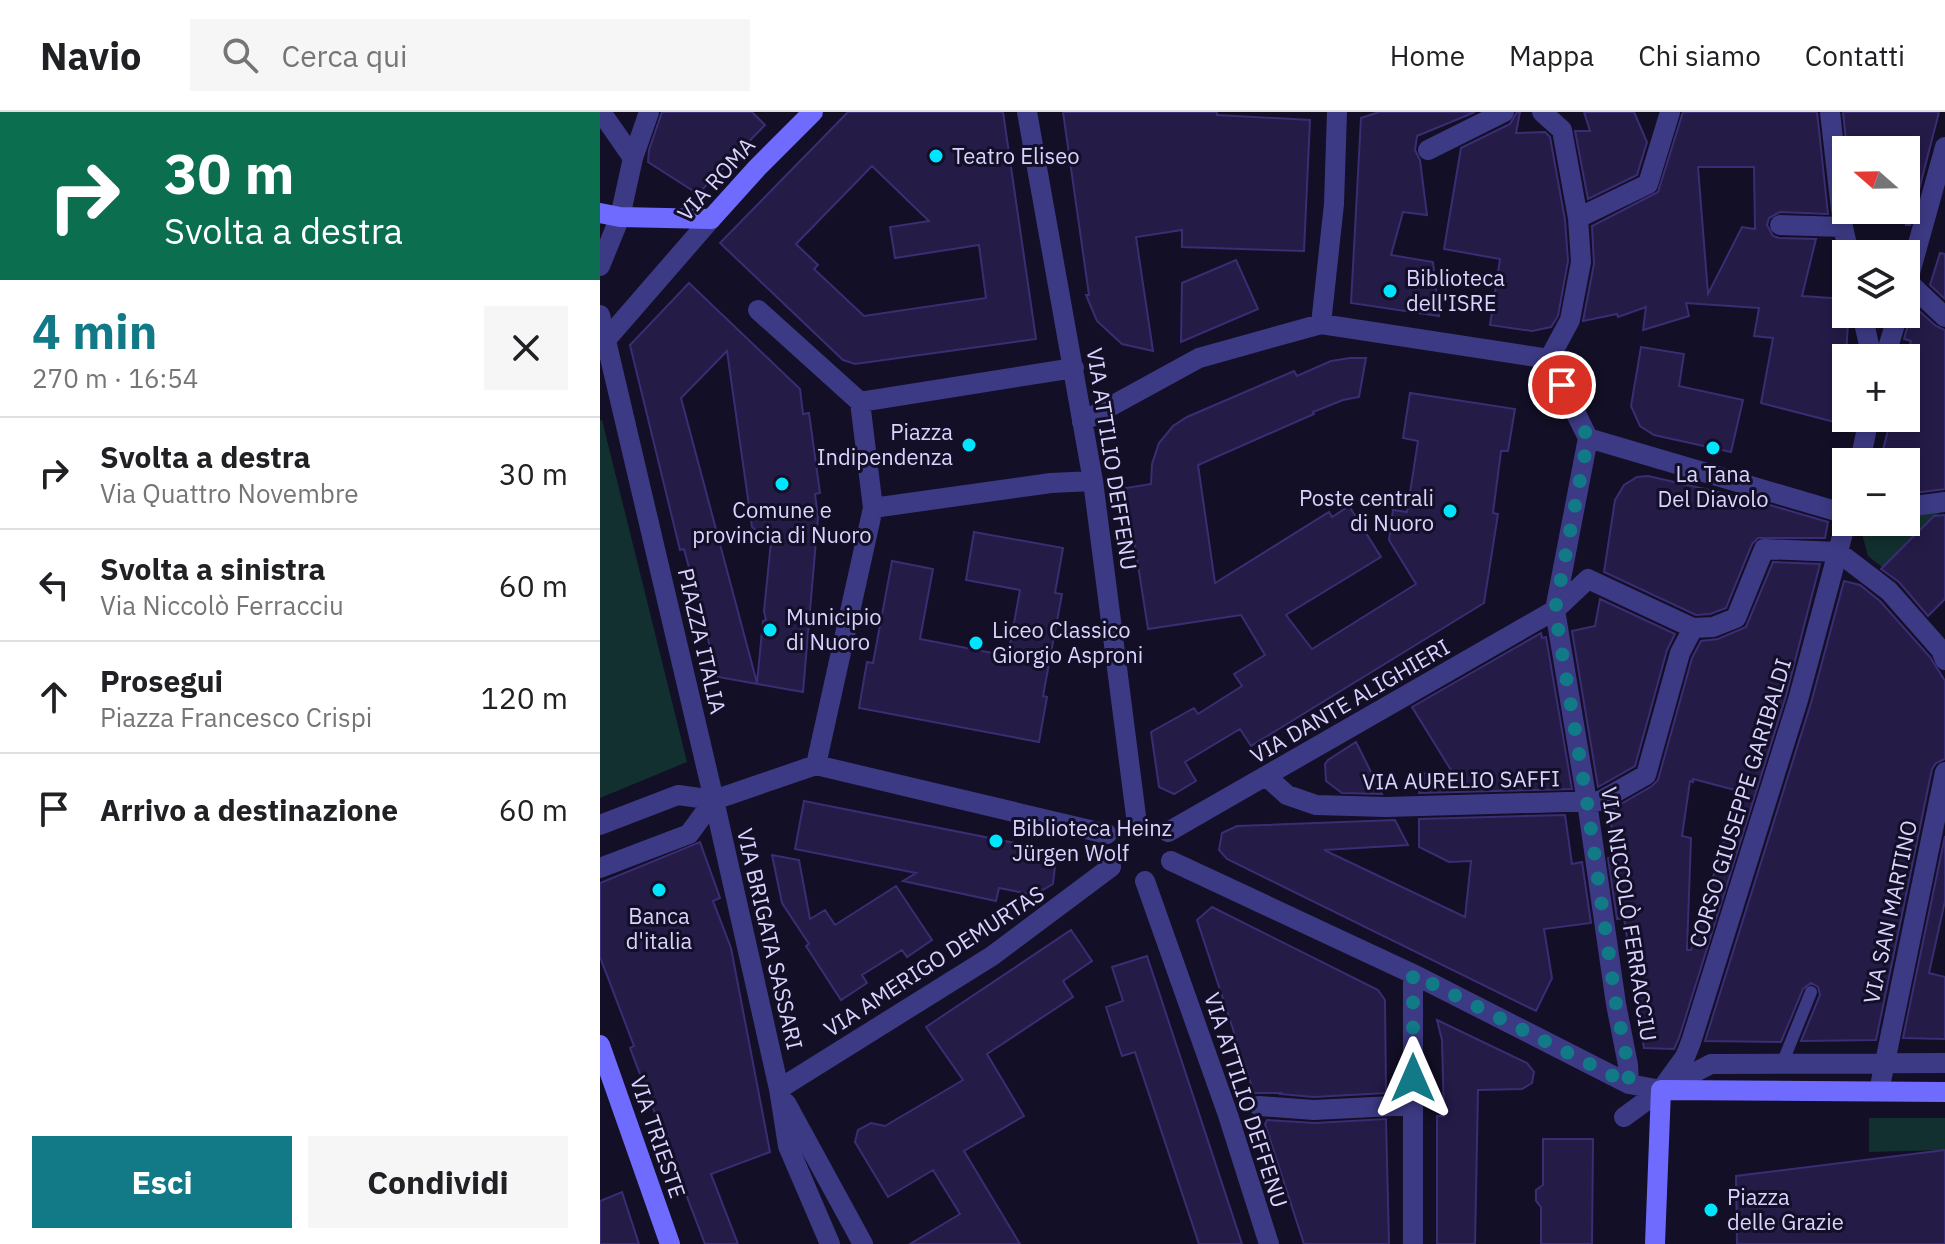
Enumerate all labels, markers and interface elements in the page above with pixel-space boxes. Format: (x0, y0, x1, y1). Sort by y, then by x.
search box (190, 19, 750, 91)
text: Navio (40, 31, 142, 80)
icon: search (218, 33, 262, 77)
text: Cerca qui (282, 36, 408, 75)
text: Home (1390, 37, 1465, 74)
text: Mappa (1509, 37, 1594, 74)
text: Chi siamo (1638, 37, 1761, 74)
text: Contatti (1805, 37, 1905, 74)
street label: VIA ROMA (670, 131, 761, 227)
north arrow (1832, 136, 1920, 224)
map controls (1832, 136, 1920, 536)
text: 30 m (164, 137, 294, 209)
place label: Teatro Eliseo (952, 141, 1080, 170)
icon: right (32, 144, 136, 248)
marker: Teatro Eliseo (927, 147, 945, 165)
text: Svolta a destra (164, 207, 403, 254)
button: layers (1832, 240, 1920, 328)
place label: Biblioteca dell'ISRE (1406, 263, 1505, 317)
marker: Biblioteca dell'ISRE (1381, 282, 1399, 300)
text: 4 min (32, 300, 157, 362)
button: close (484, 306, 568, 390)
button: + (1832, 344, 1920, 432)
street label: VIA ATTILIO DEFFENU (1081, 346, 1144, 572)
pin (1528, 351, 1596, 419)
text: 270 m · 16:54 (32, 361, 198, 395)
icon: arrive (1540, 363, 1584, 407)
place label: Piazza Indipendenza (817, 417, 953, 471)
marker: Piazza Indipendenza (960, 436, 978, 454)
text: Svolta a destra (100, 437, 311, 476)
marker: La Tana Del Diavolo (1704, 439, 1722, 457)
button: − (1832, 448, 1920, 536)
icon: right (32, 451, 76, 495)
text: 30 m (499, 454, 568, 493)
place label: La Tana Del Diavolo (1657, 459, 1769, 513)
marker: Comune e provincia di Nuoro (773, 475, 791, 493)
text: Via Quattro Novembre (100, 476, 359, 510)
place label: Poste centrali di Nuoro (1299, 483, 1434, 537)
place label: Comune e provincia di Nuoro (692, 495, 872, 549)
marker: Poste centrali di Nuoro (1441, 502, 1459, 520)
text: Svolta a sinistra (100, 549, 326, 588)
icon: left (32, 563, 76, 607)
street label: PIAZZA ITALIA (672, 565, 733, 717)
text: 60 m (499, 566, 568, 605)
text: Via Niccolò Ferracciu (100, 588, 344, 622)
place label: Municipio di Nuoro (786, 602, 882, 656)
place label: Liceo Classico Giorgio Asproni (992, 615, 1143, 669)
marker: Municipio di Nuoro (761, 621, 779, 639)
street label: VIA DANTE ALIGHIERI (1245, 632, 1455, 770)
marker: Liceo Classico Giorgio Asproni (967, 634, 985, 652)
street label: CORSO GIUSEPPE GARIBALDI (1682, 655, 1797, 951)
text: Prosegui (100, 661, 223, 700)
icon: ahead (32, 675, 76, 719)
text: 120 m (481, 678, 568, 717)
text: Piazza Francesco Crispi (100, 700, 372, 734)
street label: VIA AURELIO SAFFI (1362, 763, 1560, 796)
street label: VIA NICCOLÒ FERRACCIU (1595, 785, 1664, 1043)
icon: arrive (32, 787, 76, 831)
text: Arrivo a destinazione (100, 790, 398, 829)
text: 60 m (499, 790, 568, 829)
place label: Biblioteca Heinz Jürgen Wolf (1012, 813, 1172, 867)
street label: VIA SAN MARTINO (1856, 817, 1923, 1006)
street label: VIA BRIGATA SASSARI (731, 825, 810, 1052)
marker: Biblioteca Heinz Jürgen Wolf (987, 832, 1005, 850)
street label: VIA AMERIGO DEMURTAS (818, 878, 1049, 1043)
marker: Banca d'italia (650, 881, 668, 899)
place label: Banca d'italia (626, 901, 692, 955)
street label: VIA ATTILIO DEFFENU (1198, 989, 1295, 1211)
position arrow (1371, 1036, 1455, 1120)
street label: VIA TRIESTE (624, 1072, 693, 1202)
button: Esci (32, 1136, 292, 1228)
button: Condividi (308, 1136, 568, 1228)
place label: Piazza delle Grazie (1727, 1182, 1844, 1236)
marker: Piazza delle Grazie (1702, 1201, 1720, 1219)

